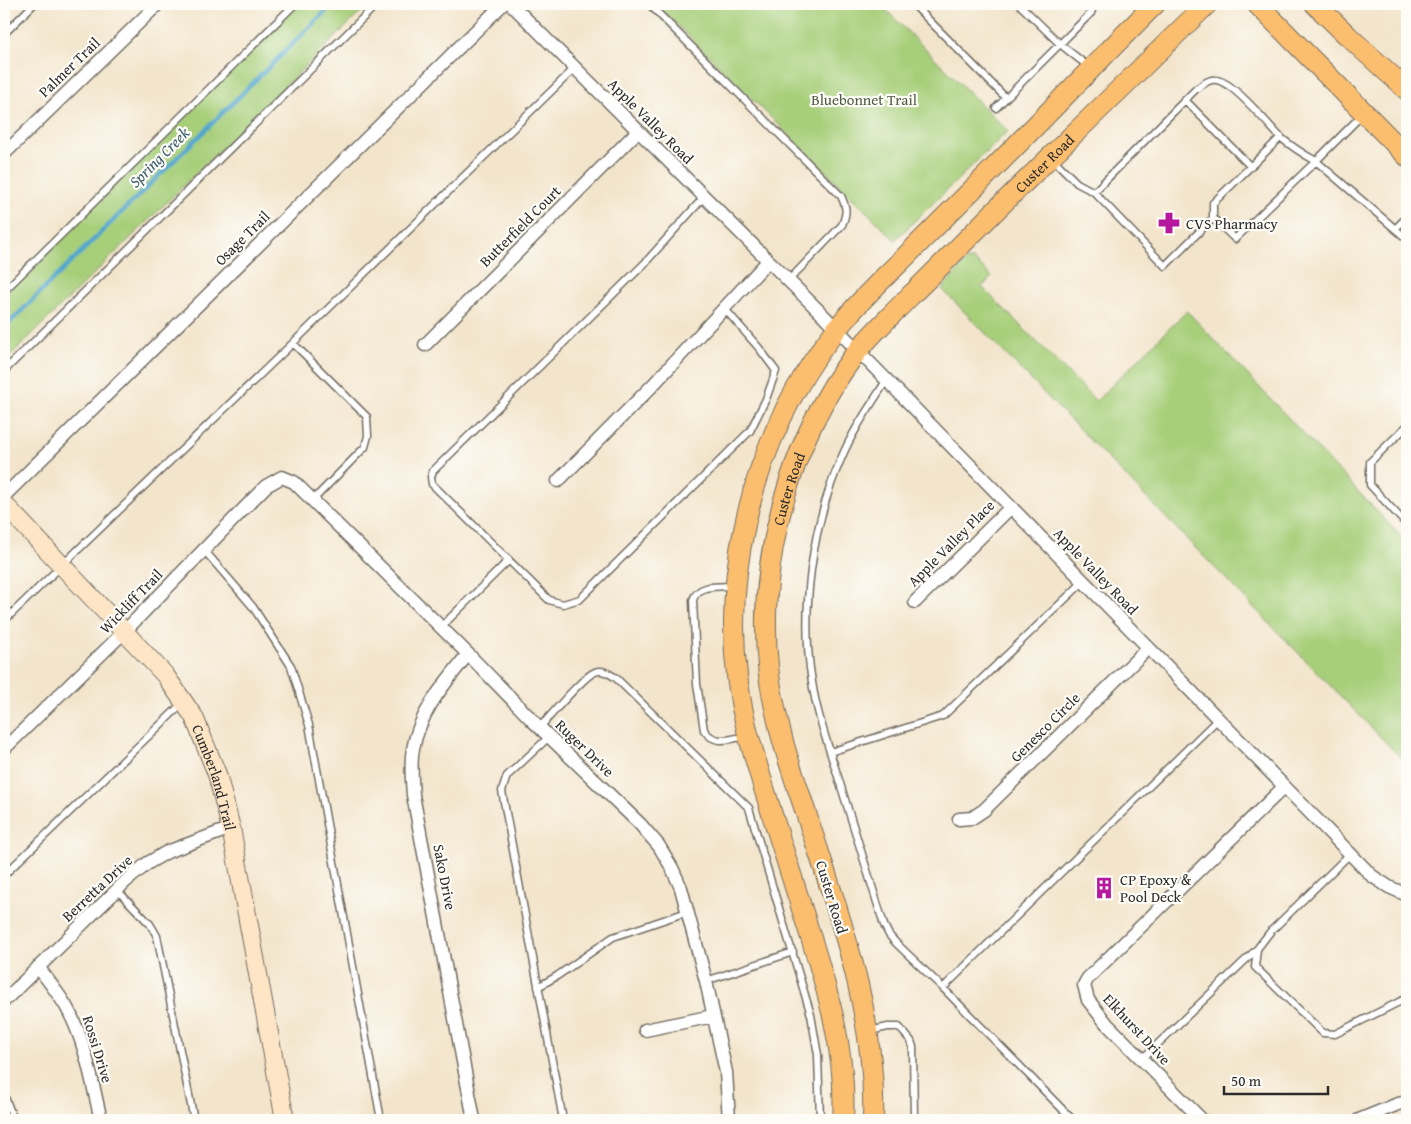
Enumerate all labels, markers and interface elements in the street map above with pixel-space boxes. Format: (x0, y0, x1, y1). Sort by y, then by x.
street label: Palmer Trail (34, 32, 104, 102)
street label: Apple Valley Road (603, 73, 699, 169)
park label: Bluebonnet Trail (811, 89, 917, 110)
water label: Spring Creek (123, 121, 195, 193)
street label: Custer Road (1010, 129, 1078, 197)
street label: Butterfield Court (475, 180, 566, 271)
street label: Osage Trail (210, 206, 274, 270)
pharmacy icon: CVS Pharmacy (1156, 210, 1182, 236)
place label: CVS Pharmacy (1186, 213, 1278, 234)
street label: Custer Road (767, 449, 810, 527)
street label: Apple Valley Place (903, 495, 999, 591)
street label: Apple Valley Road (1049, 523, 1143, 619)
street label: Wickliff Trail (95, 564, 167, 638)
street label: Genesco Circle (1005, 687, 1085, 767)
street label: Ruger Drive (551, 715, 619, 781)
street label: Cumberland Trail (188, 721, 242, 832)
street label: Sako Drive (428, 842, 462, 912)
street label: Berretta Drive (57, 850, 137, 926)
street label: Custer Road (811, 858, 853, 936)
place label: CP Epoxy & Pool Deck (1120, 869, 1192, 907)
building icon: CP Epoxy & Pool Deck (1091, 875, 1117, 901)
street label: Elkhurst Drive (1099, 989, 1175, 1069)
street label: Rossi Drive (78, 1013, 118, 1085)
scale bar (1224, 1064, 1327, 1096)
text: 50 m (1231, 1070, 1262, 1091)

